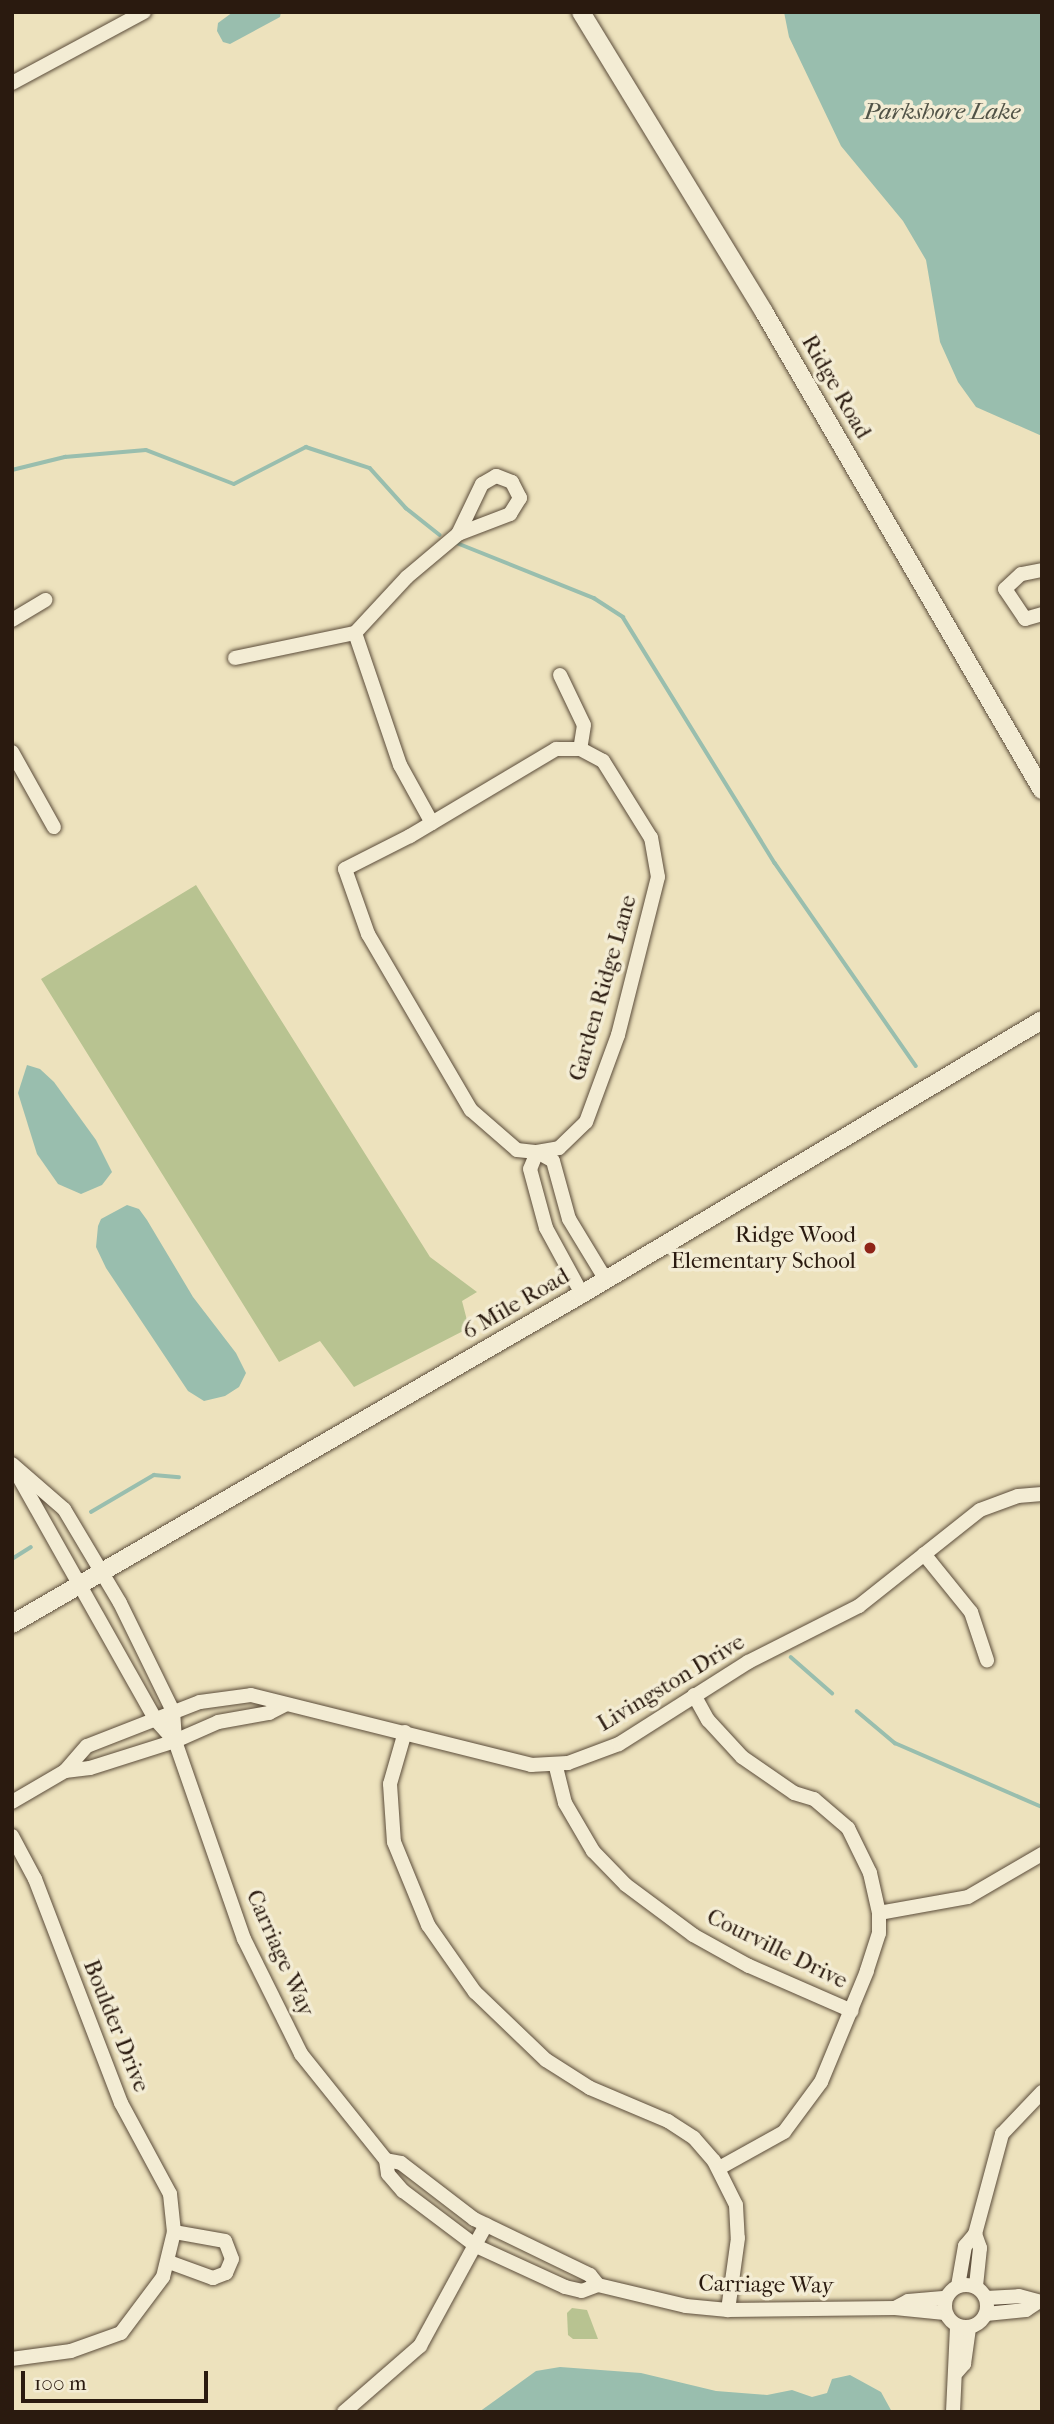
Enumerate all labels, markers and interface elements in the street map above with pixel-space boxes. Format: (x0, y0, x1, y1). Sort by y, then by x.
water label: Parkshore Lake (864, 98, 1020, 126)
street label: Ridge Road (795, 330, 877, 444)
street label: Garden Ridge Lane (563, 892, 643, 1084)
place label: Ridge Wood Elementary School (671, 1221, 856, 1275)
marker: Ridge Wood Elementary School (862, 1240, 878, 1256)
street label: 6 Mile Road (458, 1262, 574, 1346)
street label: Livingston Drive (592, 1628, 750, 1738)
street label: Carriage Way (240, 1886, 320, 2020)
street label: Courville Drive (702, 1903, 852, 1995)
street label: Boulder Drive (77, 1956, 155, 2096)
street label: Carriage Way (698, 2270, 834, 2300)
scale bar (24, 2358, 212, 2402)
text: 100 m (34, 2371, 87, 2395)

